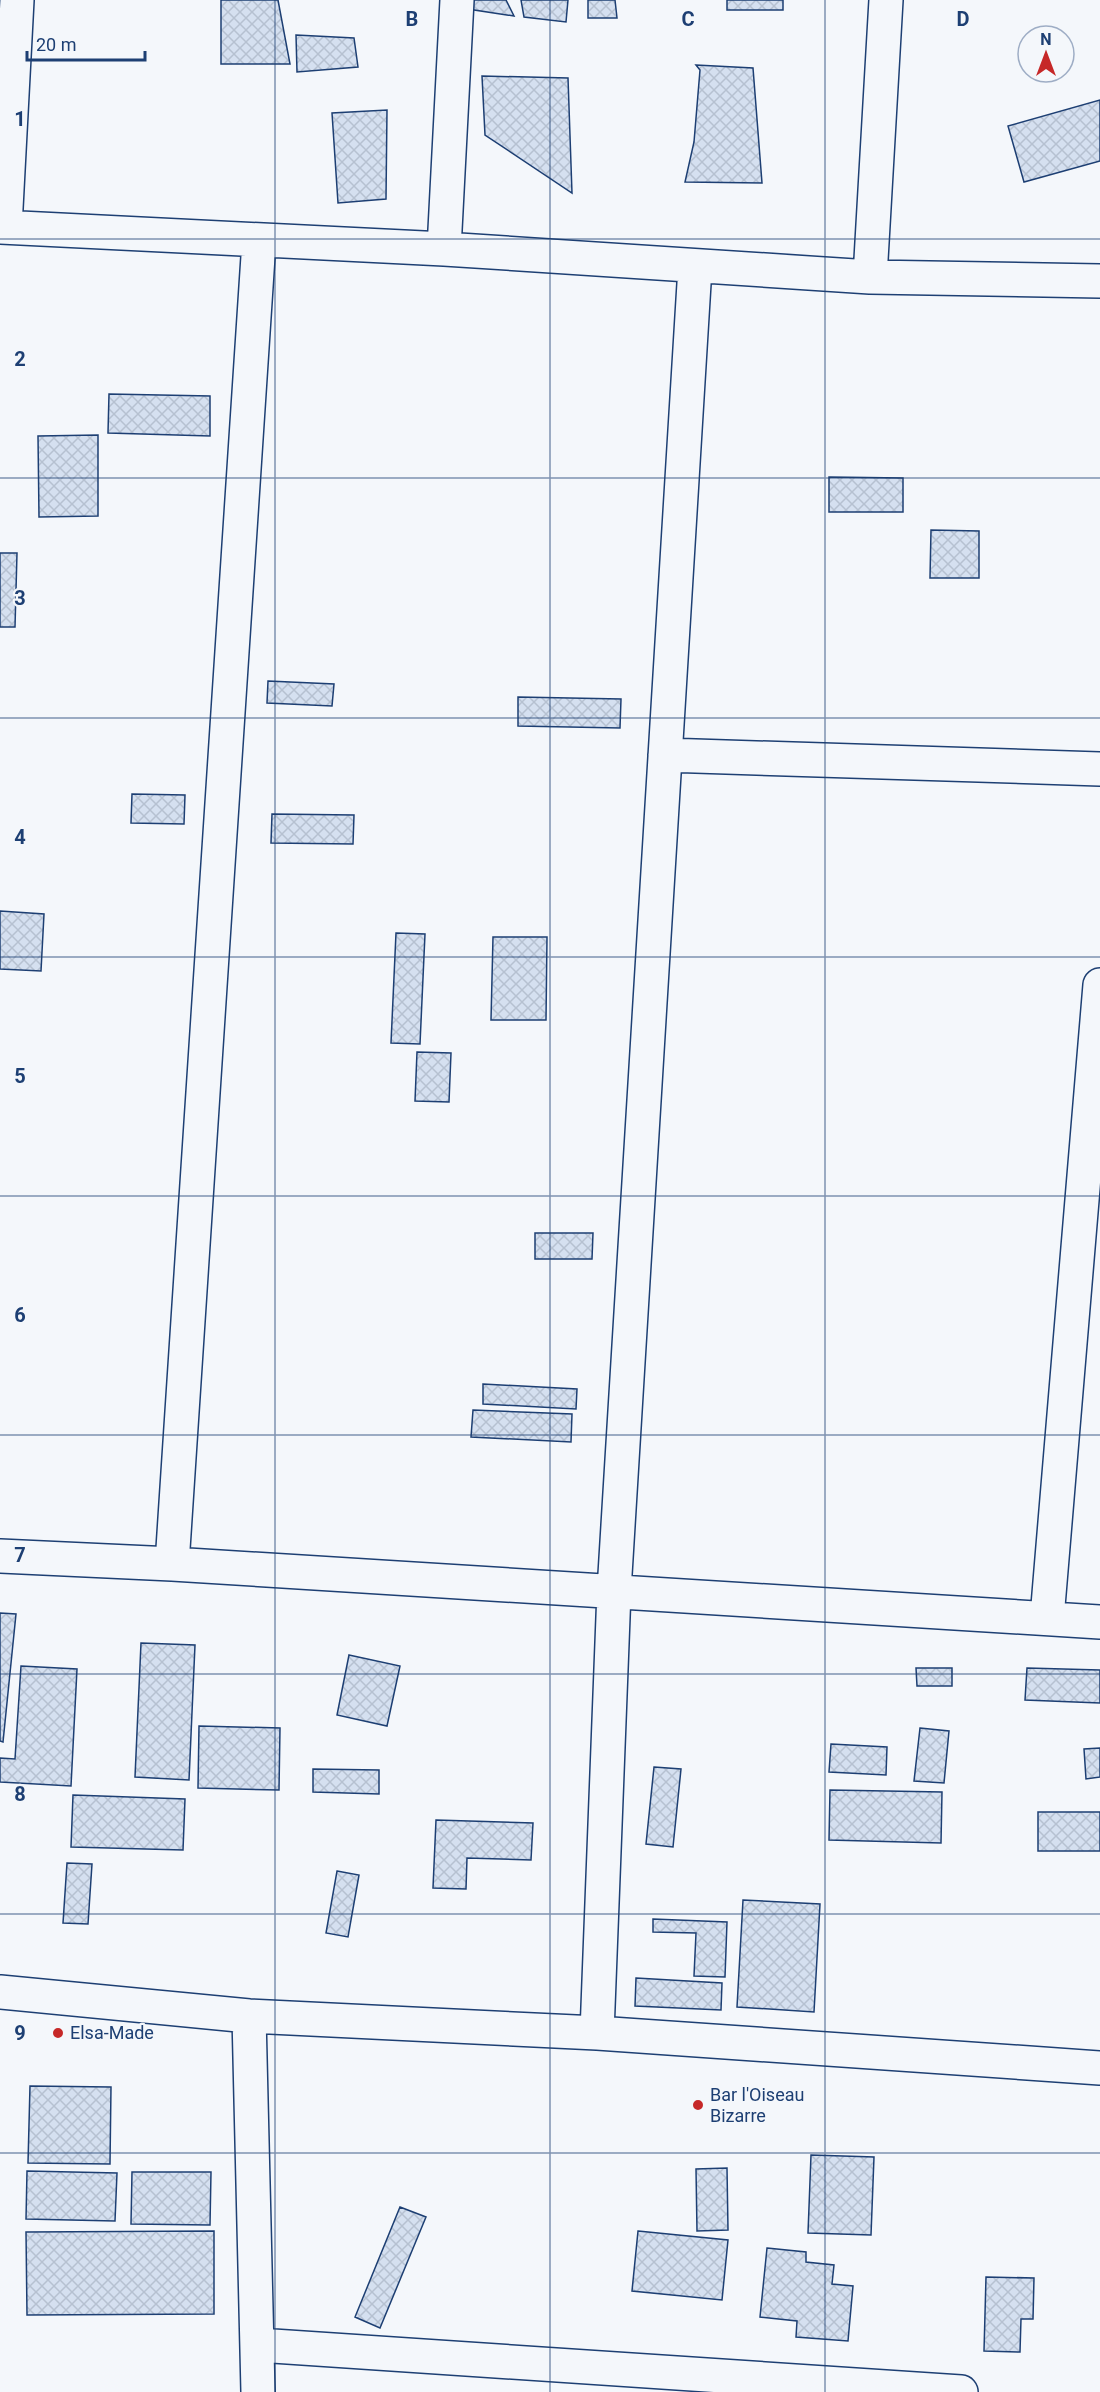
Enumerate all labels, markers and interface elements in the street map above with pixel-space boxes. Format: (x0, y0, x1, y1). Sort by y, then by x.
text: B (406, 7, 418, 31)
text: C (681, 7, 695, 31)
text: D (957, 7, 970, 31)
scale bar (27, 24, 146, 62)
north arrow (1016, 24, 1076, 84)
text: N (1040, 30, 1052, 49)
text: 20 m (36, 34, 76, 55)
text: 1 (14, 107, 26, 131)
text: 2 (14, 347, 26, 371)
text: 3 (14, 586, 26, 610)
text: 4 (14, 825, 26, 849)
text: 5 (14, 1064, 26, 1088)
text: 6 (14, 1303, 26, 1327)
text: 7 (14, 1543, 26, 1567)
text: 8 (14, 1782, 26, 1806)
text: 9 (14, 2021, 26, 2045)
place label: Elsa-Made (70, 2022, 154, 2043)
marker: Elsa-Made (51, 2026, 65, 2040)
place label: Bar l'Oiseau Bizarre (710, 2084, 804, 2126)
marker: Bar l'Oiseau Bizarre (691, 2098, 705, 2112)

